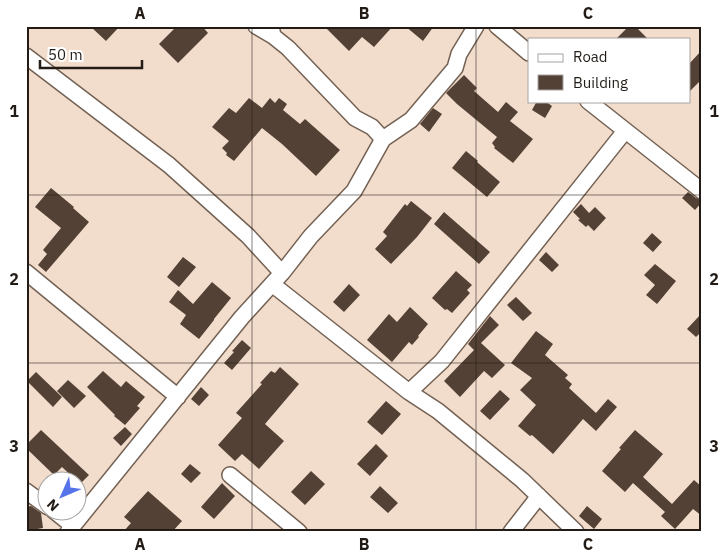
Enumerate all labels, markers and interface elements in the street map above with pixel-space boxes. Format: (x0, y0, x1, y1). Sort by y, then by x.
text: A (135, 3, 146, 23)
text: B (359, 3, 370, 23)
text: C (583, 3, 593, 23)
scale bar (40, 38, 142, 70)
legend (528, 38, 690, 102)
text: 50 m (48, 45, 83, 64)
text: Road (573, 47, 608, 66)
text: Building (573, 73, 628, 92)
text: 1 (9, 101, 19, 121)
text: 1 (709, 101, 719, 121)
text: 2 (9, 269, 19, 289)
text: 2 (709, 269, 719, 289)
text: 3 (9, 436, 19, 456)
text: 3 (709, 436, 719, 456)
north arrow (38, 470, 88, 520)
text: N (43, 495, 63, 515)
text: A (135, 534, 146, 554)
text: B (359, 534, 370, 554)
text: C (583, 534, 593, 554)

